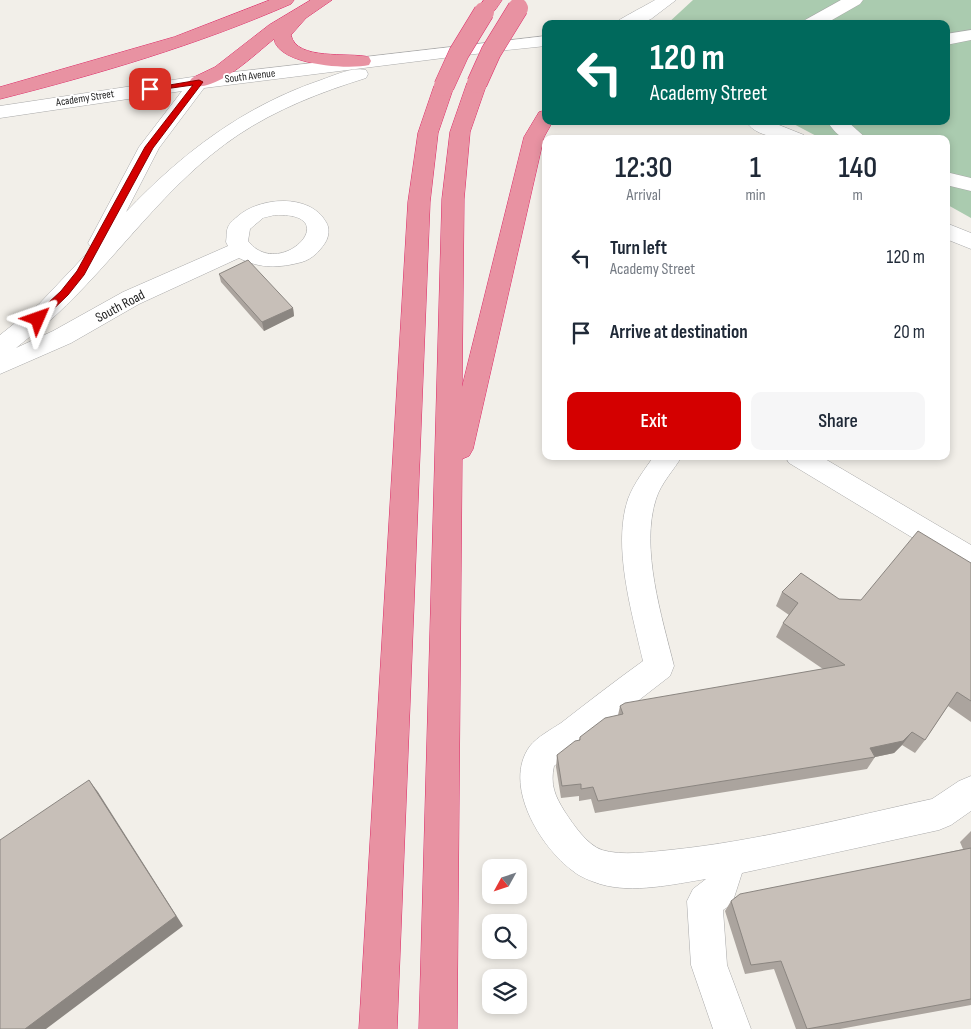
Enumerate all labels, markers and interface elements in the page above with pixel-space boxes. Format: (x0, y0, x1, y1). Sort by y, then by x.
text: 120 m (650, 37, 725, 80)
icon: left (567, 40, 632, 105)
street label: South Avenue (224, 66, 276, 86)
pin (129, 68, 171, 110)
icon: arrive (136, 75, 164, 103)
text: Academy Street (650, 80, 767, 107)
street label: Academy Street (54, 87, 116, 109)
text: 12:30 (615, 150, 673, 186)
text: 1 (750, 150, 761, 186)
text: 140 (838, 150, 877, 186)
text: Arrival (627, 186, 661, 205)
text: min (745, 186, 766, 205)
text: m (853, 186, 863, 205)
text: Turn left (610, 237, 667, 260)
icon: left (567, 244, 595, 272)
text: 120 m (887, 246, 925, 269)
text: Academy Street (610, 260, 695, 279)
street label: South Road (92, 286, 148, 326)
position arrow (11, 292, 63, 344)
icon: arrive (567, 319, 595, 347)
text: Arrive at destination (610, 321, 748, 344)
text: 20 m (893, 321, 925, 344)
button: Exit (567, 392, 741, 450)
button: Share (751, 392, 925, 450)
north arrow (482, 859, 528, 904)
map controls (482, 859, 527, 1014)
button: search (482, 914, 527, 959)
button: layers (482, 969, 527, 1014)

